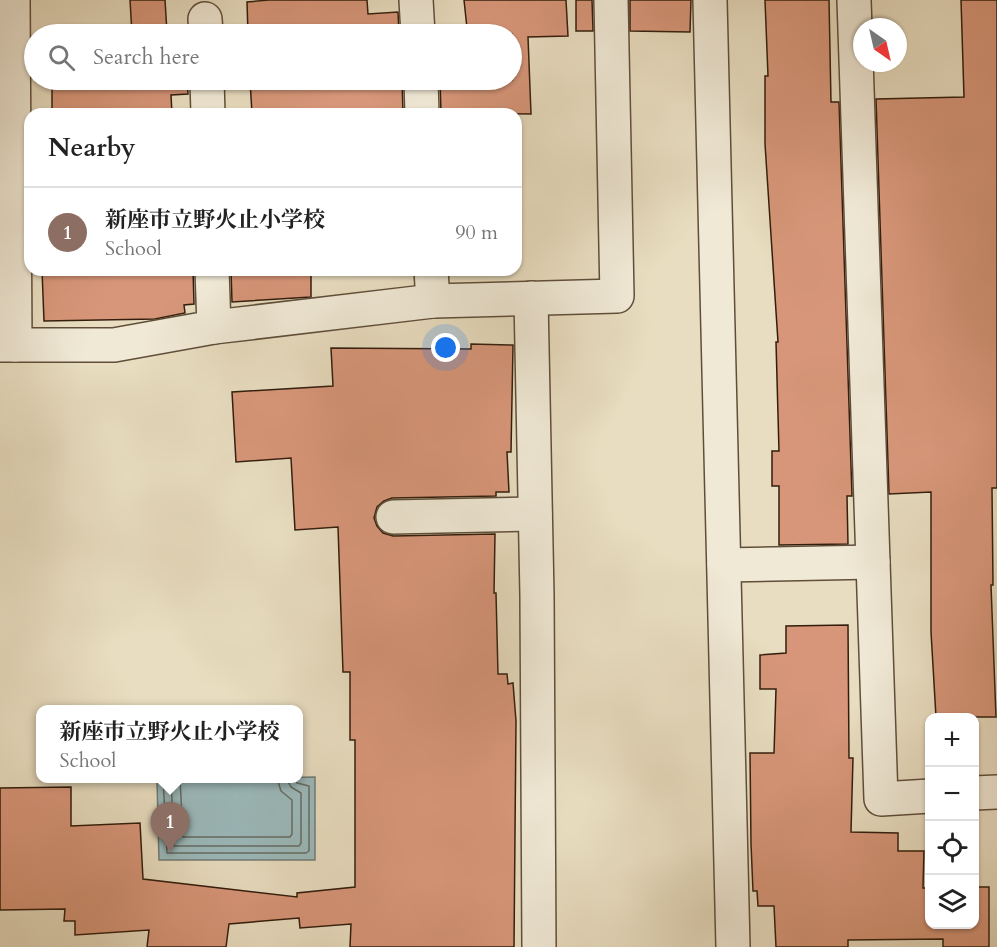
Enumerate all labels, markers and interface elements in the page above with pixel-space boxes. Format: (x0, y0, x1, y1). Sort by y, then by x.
north arrow (853, 18, 907, 72)
search box (24, 24, 522, 90)
icon: search (45, 41, 78, 74)
text: Search here (93, 42, 200, 72)
text: Nearby (48, 130, 136, 165)
text: 新座市立野火止小学校 (105, 205, 325, 235)
text: 1 (62, 219, 73, 246)
text: 90 m (455, 219, 498, 246)
text: School (105, 235, 162, 262)
your location (431, 333, 460, 362)
popup (36, 705, 303, 783)
map controls (925, 713, 979, 929)
button: + (925, 713, 979, 767)
text: 新座市立野火止小学校 (59, 717, 280, 747)
text: School (59, 747, 116, 774)
button: − (925, 767, 979, 821)
pin: 1 (150, 802, 190, 852)
button: locate (925, 821, 979, 875)
button: layers (925, 875, 979, 929)

